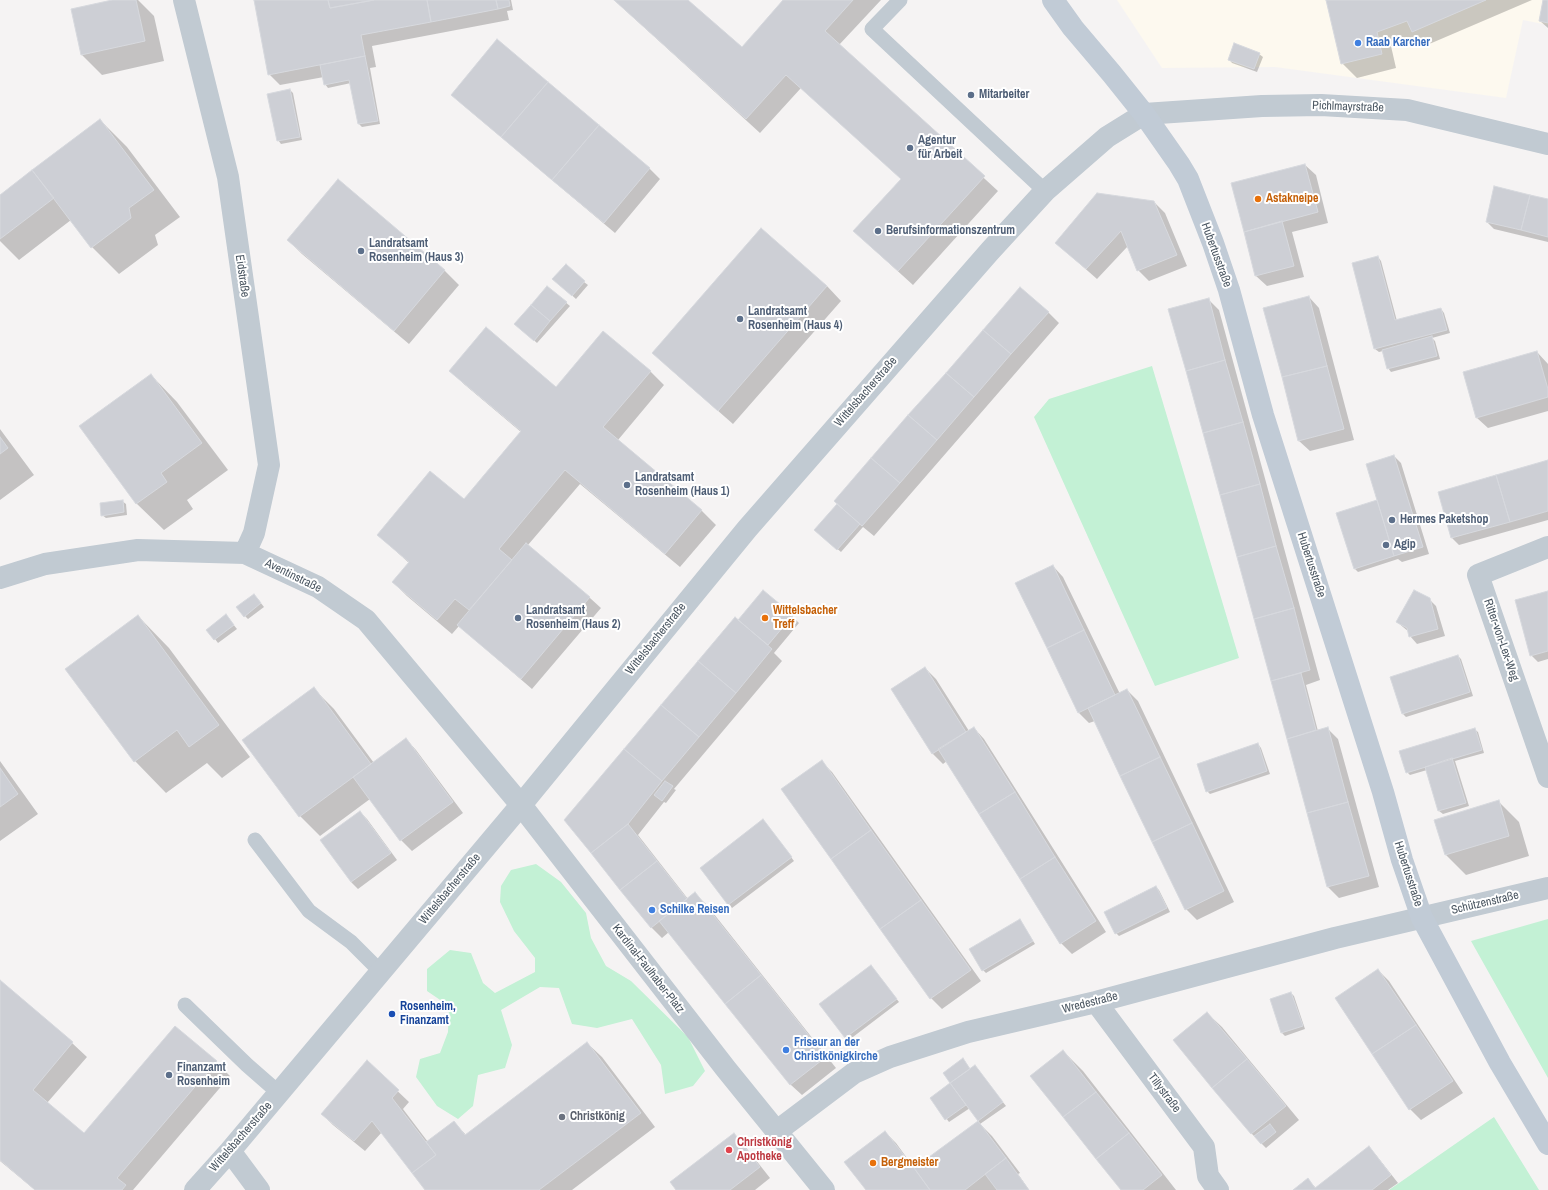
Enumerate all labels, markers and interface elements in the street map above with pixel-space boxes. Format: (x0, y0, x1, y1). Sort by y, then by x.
place label: Raab Karcher (1366, 36, 1430, 50)
marker: Raab Karcher (1353, 38, 1363, 48)
place label: Mitarbeiter (979, 88, 1029, 102)
marker: Mitarbeiter (966, 90, 976, 100)
street label: Pichlmayrstraße (1312, 99, 1384, 115)
place label: Agentur für Arbeit (918, 134, 962, 162)
marker: Agentur für Arbeit (905, 143, 915, 153)
place label: Astakneipe (1266, 192, 1318, 206)
marker: Astakneipe (1253, 194, 1263, 204)
street label: Hubertusstraße (1198, 221, 1234, 289)
place label: Berufsinformationszentrum (886, 224, 1015, 238)
marker: Berufsinformationszentrum (873, 226, 883, 236)
place label: Landratsamt Rosenheim (Haus 3) (369, 237, 464, 265)
marker: Landratsamt Rosenheim (Haus 3) (356, 246, 366, 256)
street label: Eidstraße (232, 254, 252, 298)
place label: Landratsamt Rosenheim (Haus 4) (748, 305, 843, 333)
marker: Landratsamt Rosenheim (Haus 4) (735, 314, 745, 324)
street label: Wittelsbacherstraße (832, 354, 900, 430)
place label: Landratsamt Rosenheim (Haus 1) (635, 471, 730, 499)
marker: Landratsamt Rosenheim (Haus 1) (622, 480, 632, 490)
place label: Hermes Paketshop (1400, 513, 1489, 527)
marker: Hermes Paketshop (1387, 515, 1397, 525)
street label: Hubertusstraße (1294, 531, 1328, 599)
place label: Agip (1394, 538, 1416, 552)
marker: Agip (1381, 540, 1391, 550)
street label: Aventinstraße (262, 556, 324, 596)
street label: Ritter-von-Lex-Weg (1480, 597, 1522, 683)
street label: Wittelsbacherstraße (623, 600, 689, 678)
place label: Landratsamt Rosenheim (Haus 2) (526, 604, 621, 632)
place label: Wittelsbacher Treff (773, 604, 837, 632)
marker: Landratsamt Rosenheim (Haus 2) (513, 613, 523, 623)
marker: Wittelsbacher Treff (760, 613, 770, 623)
street label: Hubertusstraße (1391, 840, 1425, 908)
street label: Wittelsbacherstraße (416, 851, 484, 927)
street label: Schützenstraße (1450, 888, 1520, 918)
place label: Schilke Reisen (660, 903, 729, 917)
marker: Schilke Reisen (647, 905, 657, 915)
street label: Kardinal-Faulhaber-Platz (609, 922, 687, 1016)
street label: Wredestraße (1061, 989, 1119, 1017)
place label: Rosenheim, Finanzamt (400, 1000, 456, 1028)
marker: Rosenheim, Finanzamt (387, 1009, 397, 1019)
place label: Friseur an der Christkönigkirche (794, 1036, 878, 1064)
marker: Friseur an der Christkönigkirche (781, 1045, 791, 1055)
place label: Finanzamt Rosenheim (177, 1061, 230, 1089)
marker: Finanzamt Rosenheim (164, 1070, 174, 1080)
street label: Tillystraße (1144, 1070, 1184, 1116)
street label: Wittelsbacherstraße (207, 1099, 275, 1175)
place label: Christkönig (570, 1110, 625, 1124)
marker: Christkönig (557, 1112, 567, 1122)
place label: Christkönig Apotheke (737, 1136, 792, 1164)
marker: Christkönig Apotheke (724, 1145, 734, 1155)
place label: Bergmeister (881, 1156, 938, 1170)
marker: Bergmeister (868, 1158, 878, 1168)

